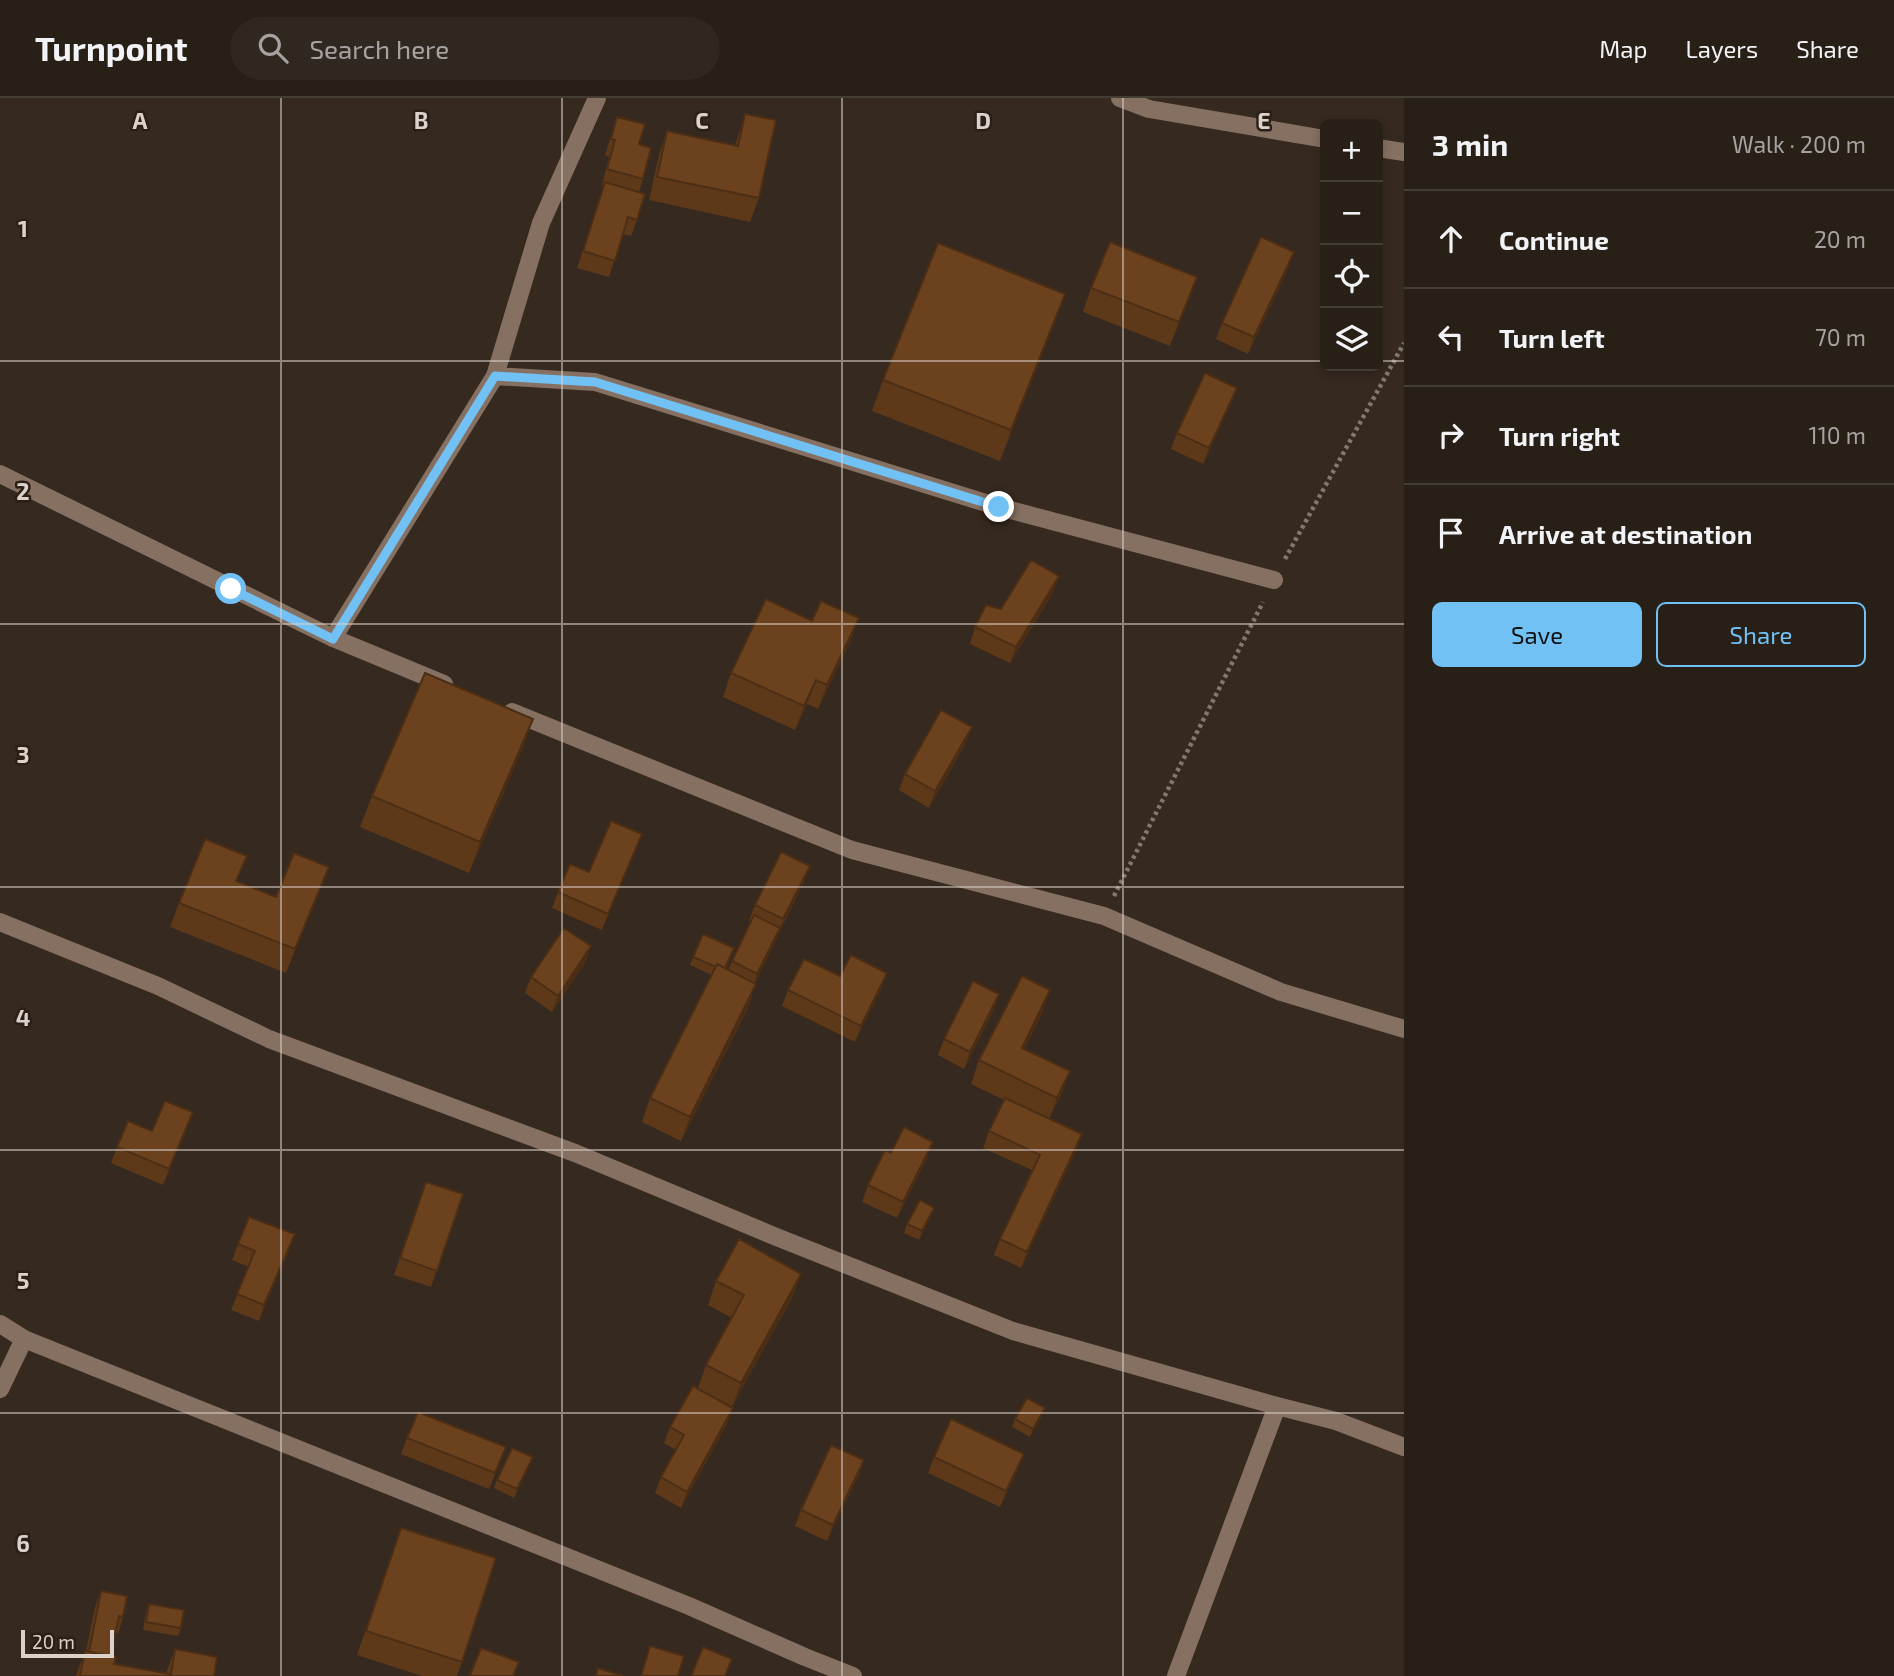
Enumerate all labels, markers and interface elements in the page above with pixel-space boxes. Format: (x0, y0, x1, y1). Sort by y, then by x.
search box (230, 17, 720, 80)
text: Turnpoint (35, 28, 188, 68)
icon: search (254, 29, 292, 67)
text: Search here (310, 33, 449, 64)
text: Map (1599, 34, 1647, 63)
text: Layers (1685, 34, 1758, 63)
text: Share (1796, 34, 1859, 63)
text: A (132, 106, 148, 134)
text: B (414, 106, 428, 134)
text: C (695, 106, 709, 134)
text: D (975, 106, 991, 134)
text: E (1257, 106, 1271, 134)
map controls (1320, 119, 1383, 371)
button: + (1320, 119, 1383, 182)
text: 3 min (1432, 126, 1508, 162)
text: Walk · 200 m (1732, 130, 1866, 158)
button: − (1320, 182, 1383, 245)
text: 1 (18, 214, 28, 242)
icon: ahead (1432, 220, 1470, 258)
text: Continue (1499, 224, 1609, 255)
text: 20 m (1814, 225, 1866, 253)
button: locate (1320, 245, 1383, 308)
button: layers (1320, 308, 1383, 371)
icon: left (1432, 318, 1470, 356)
text: Turn left (1499, 322, 1605, 353)
text: 70 m (1815, 323, 1866, 351)
icon: right (1432, 416, 1470, 454)
text: Turn right (1499, 420, 1620, 451)
text: 110 m (1809, 421, 1866, 449)
text: 2 (16, 477, 30, 505)
route end (983, 491, 1014, 522)
icon: arrive (1432, 514, 1470, 552)
text: Arrive at destination (1499, 518, 1752, 549)
route start (215, 573, 246, 604)
button: Save (1432, 602, 1642, 667)
button: Share (1656, 602, 1866, 667)
text: 3 (16, 740, 30, 768)
text: 4 (16, 1003, 30, 1031)
text: 5 (17, 1266, 29, 1294)
text: 6 (16, 1529, 30, 1557)
scale bar (21, 1627, 114, 1659)
text: 20 m (32, 1630, 75, 1653)

